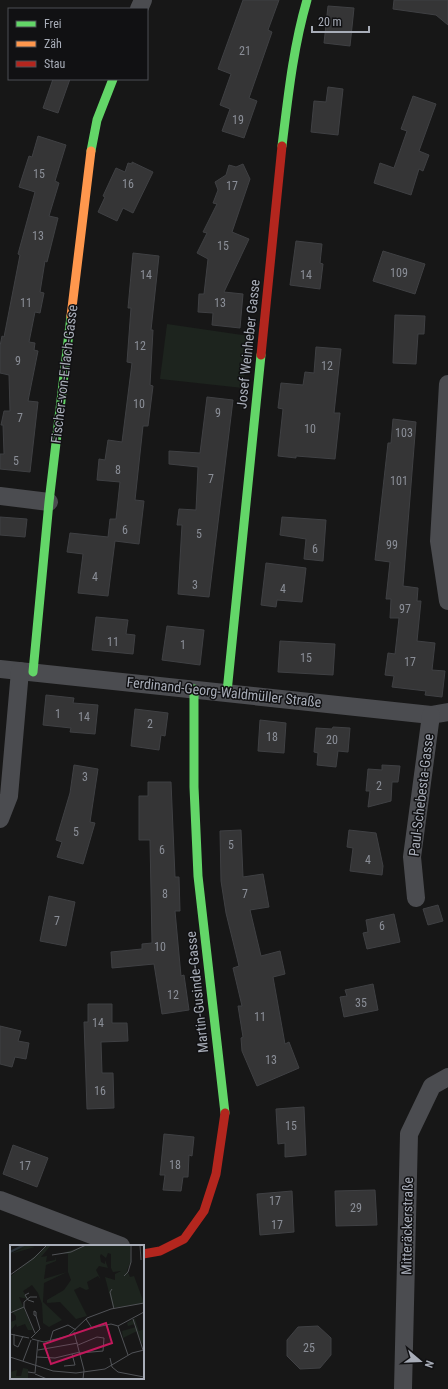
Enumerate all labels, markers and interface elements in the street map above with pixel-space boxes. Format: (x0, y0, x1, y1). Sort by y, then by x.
legend (8, 8, 148, 80)
scale bar (312, 8, 369, 34)
text: 20 m (318, 15, 342, 29)
text: Frei (44, 17, 62, 31)
text: Zäh (44, 37, 62, 51)
house number: 21 (239, 44, 251, 58)
text: Stau (44, 57, 66, 71)
house number: 19 (232, 113, 244, 127)
house number: 15 (33, 167, 45, 181)
house number: 16 (122, 177, 134, 191)
house number: 17 (226, 179, 238, 193)
house number: 13 (32, 229, 44, 243)
house number: 15 (217, 239, 229, 253)
house number: 109 (390, 266, 408, 280)
house number: 14 (140, 268, 152, 282)
house number: 14 (300, 268, 312, 282)
street label: Josef Weinheber Gasse (233, 278, 263, 409)
house number: 11 (20, 296, 32, 310)
house number: 13 (214, 296, 226, 310)
street label: Fischer-von-Erlach-Gasse (48, 304, 80, 444)
house number: 12 (134, 339, 146, 353)
house number: 9 (15, 354, 21, 368)
house number: 12 (321, 359, 333, 373)
house number: 10 (133, 397, 145, 411)
house number: 9 (215, 406, 221, 420)
house number: 7 (17, 411, 23, 425)
house number: 10 (304, 422, 316, 436)
house number: 103 (395, 426, 413, 440)
house number: 5 (13, 454, 19, 468)
house number: 8 (115, 463, 121, 477)
house number: 7 (208, 472, 214, 486)
house number: 101 (390, 474, 408, 488)
house number: 6 (122, 523, 128, 537)
house number: 5 (196, 527, 202, 541)
house number: 99 (386, 538, 398, 552)
house number: 6 (312, 542, 318, 556)
house number: 4 (92, 570, 98, 584)
house number: 3 (192, 578, 198, 592)
house number: 4 (280, 582, 286, 596)
house number: 97 (399, 602, 411, 616)
house number: 11 (107, 635, 119, 649)
house number: 1 (180, 638, 186, 652)
house number: 15 (300, 651, 312, 665)
house number: 17 (404, 655, 416, 669)
street label: Ferdinand-Georg-Waldmüller Straße (126, 674, 323, 710)
house number: 1 (55, 707, 61, 721)
house number: 14 (78, 710, 90, 724)
house number: 2 (147, 717, 153, 731)
house number: 18 (266, 730, 278, 744)
street label: Paul-Schebesta-Gasse (406, 732, 437, 857)
house number: 20 (326, 733, 338, 747)
house number: 3 (82, 770, 88, 784)
house number: 2 (376, 779, 382, 793)
house number: 5 (73, 825, 79, 839)
house number: 5 (228, 838, 234, 852)
house number: 6 (159, 843, 165, 857)
house number: 4 (365, 853, 371, 867)
house number: 8 (162, 887, 168, 901)
house number: 7 (242, 887, 248, 901)
house number: 7 (54, 914, 60, 928)
house number: 6 (379, 919, 385, 933)
street label: Martin-Gusinde-Gasse (183, 930, 211, 1054)
house number: 10 (154, 940, 166, 954)
house number: 12 (167, 988, 179, 1002)
house number: 35 (355, 996, 367, 1010)
house number: 11 (254, 1010, 266, 1024)
house number: 14 (92, 1016, 104, 1030)
house number: 13 (265, 1053, 277, 1067)
house number: 16 (94, 1084, 106, 1098)
house number: 15 (285, 1119, 297, 1133)
house number: 18 (169, 1158, 181, 1172)
house number: 17 (19, 1159, 31, 1173)
street label: Mitteräckerstraße (398, 1176, 416, 1275)
house number: 17 (269, 1194, 281, 1208)
house number: 29 (350, 1201, 362, 1215)
house number: 17 (271, 1218, 283, 1232)
inset map (10, 1245, 144, 1379)
house number: 25 (303, 1341, 315, 1355)
north arrow (400, 1341, 440, 1381)
text: N (422, 1359, 436, 1370)

